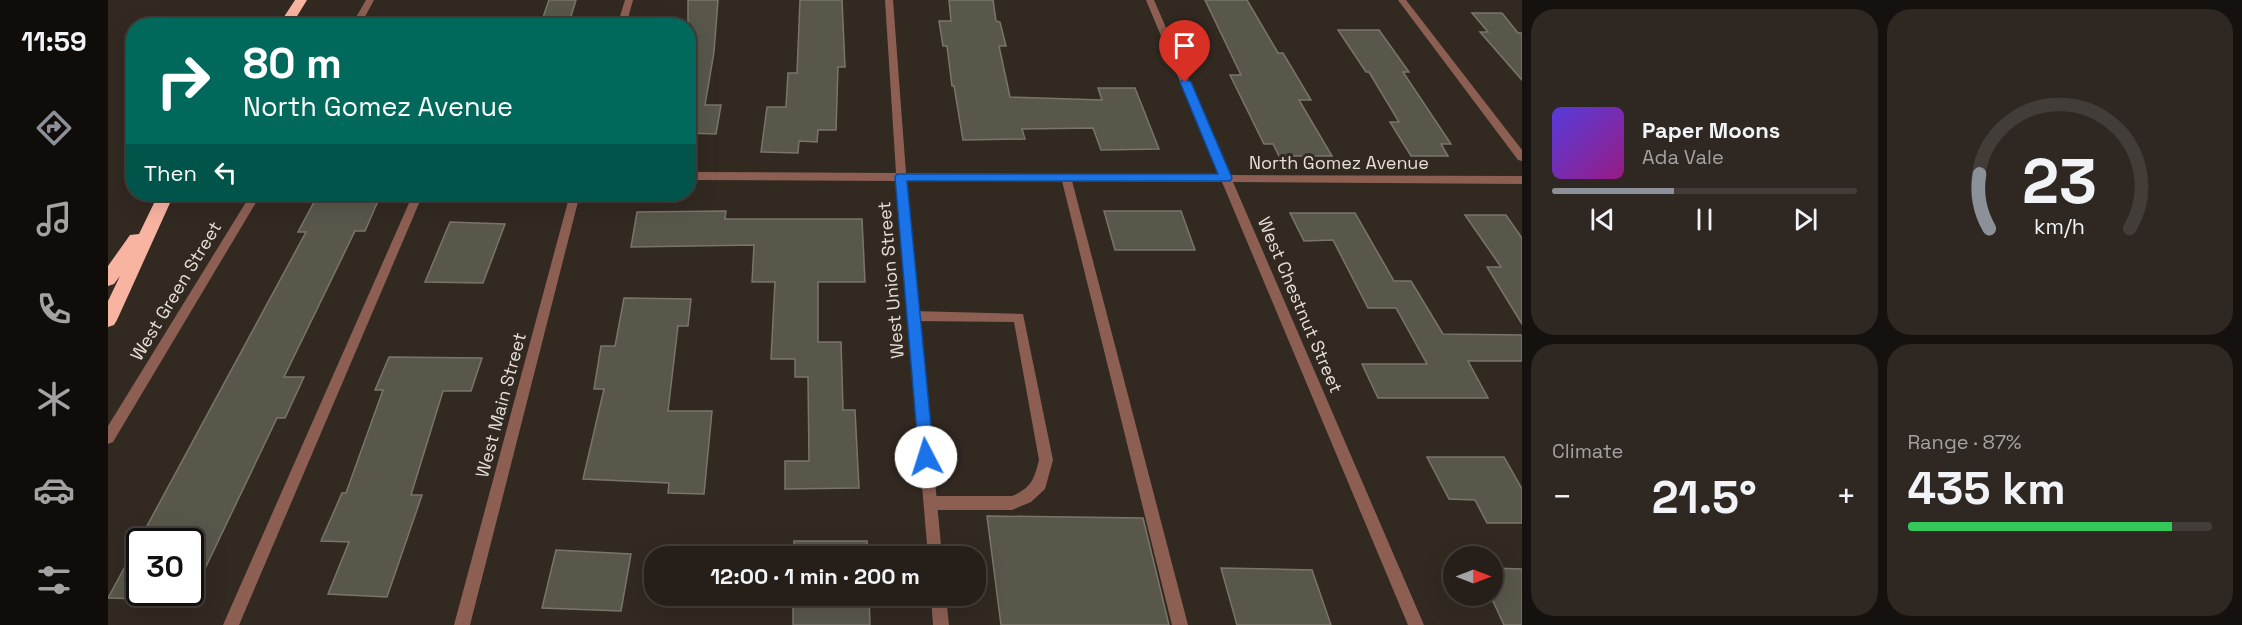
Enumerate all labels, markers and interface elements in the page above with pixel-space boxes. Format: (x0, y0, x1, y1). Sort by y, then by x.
pin (1159, 20, 1210, 82)
text: 11:59 (21, 24, 87, 59)
icon: arrive (1168, 29, 1201, 62)
text: 80 m (243, 37, 342, 90)
icon: right (144, 42, 222, 120)
text: North Gomez Avenue (243, 89, 513, 124)
icon: directions (33, 107, 75, 149)
text: Paper Moons (1642, 116, 1780, 144)
text: 23 (2022, 142, 2097, 221)
text: Ada Vale (1642, 144, 1724, 170)
street label: North Gomez Avenue (1249, 151, 1429, 174)
icon: left (209, 156, 242, 189)
text: Then (144, 159, 197, 187)
icon: music (33, 198, 75, 240)
street label: West Union Street (872, 201, 909, 360)
icon: previous (1586, 203, 1619, 236)
icon: pause (1688, 203, 1721, 236)
icon: next (1789, 203, 1822, 236)
street label: West Chestnut Street (1253, 213, 1348, 396)
text: km/h (2034, 213, 2085, 240)
street label: West Green Street (125, 217, 226, 365)
icon: phone (33, 288, 75, 330)
street label: West Main Street (470, 330, 531, 480)
icon: climate (33, 378, 75, 420)
position arrow (894, 425, 958, 489)
text: Range · 87% (1908, 429, 2022, 455)
text: Climate (1552, 438, 1623, 464)
text: 435 km (1908, 460, 2066, 517)
icon: car (33, 469, 75, 511)
text: 21.5° (1652, 469, 1757, 526)
text: − (1552, 476, 1572, 518)
text: + (1836, 476, 1857, 518)
speed limit sign: 30 (126, 528, 204, 606)
north arrow (1443, 546, 1503, 606)
map controls (1443, 546, 1503, 606)
icon: filters (33, 559, 75, 601)
text: 12:00 · 1 min · 200 m (710, 562, 920, 590)

